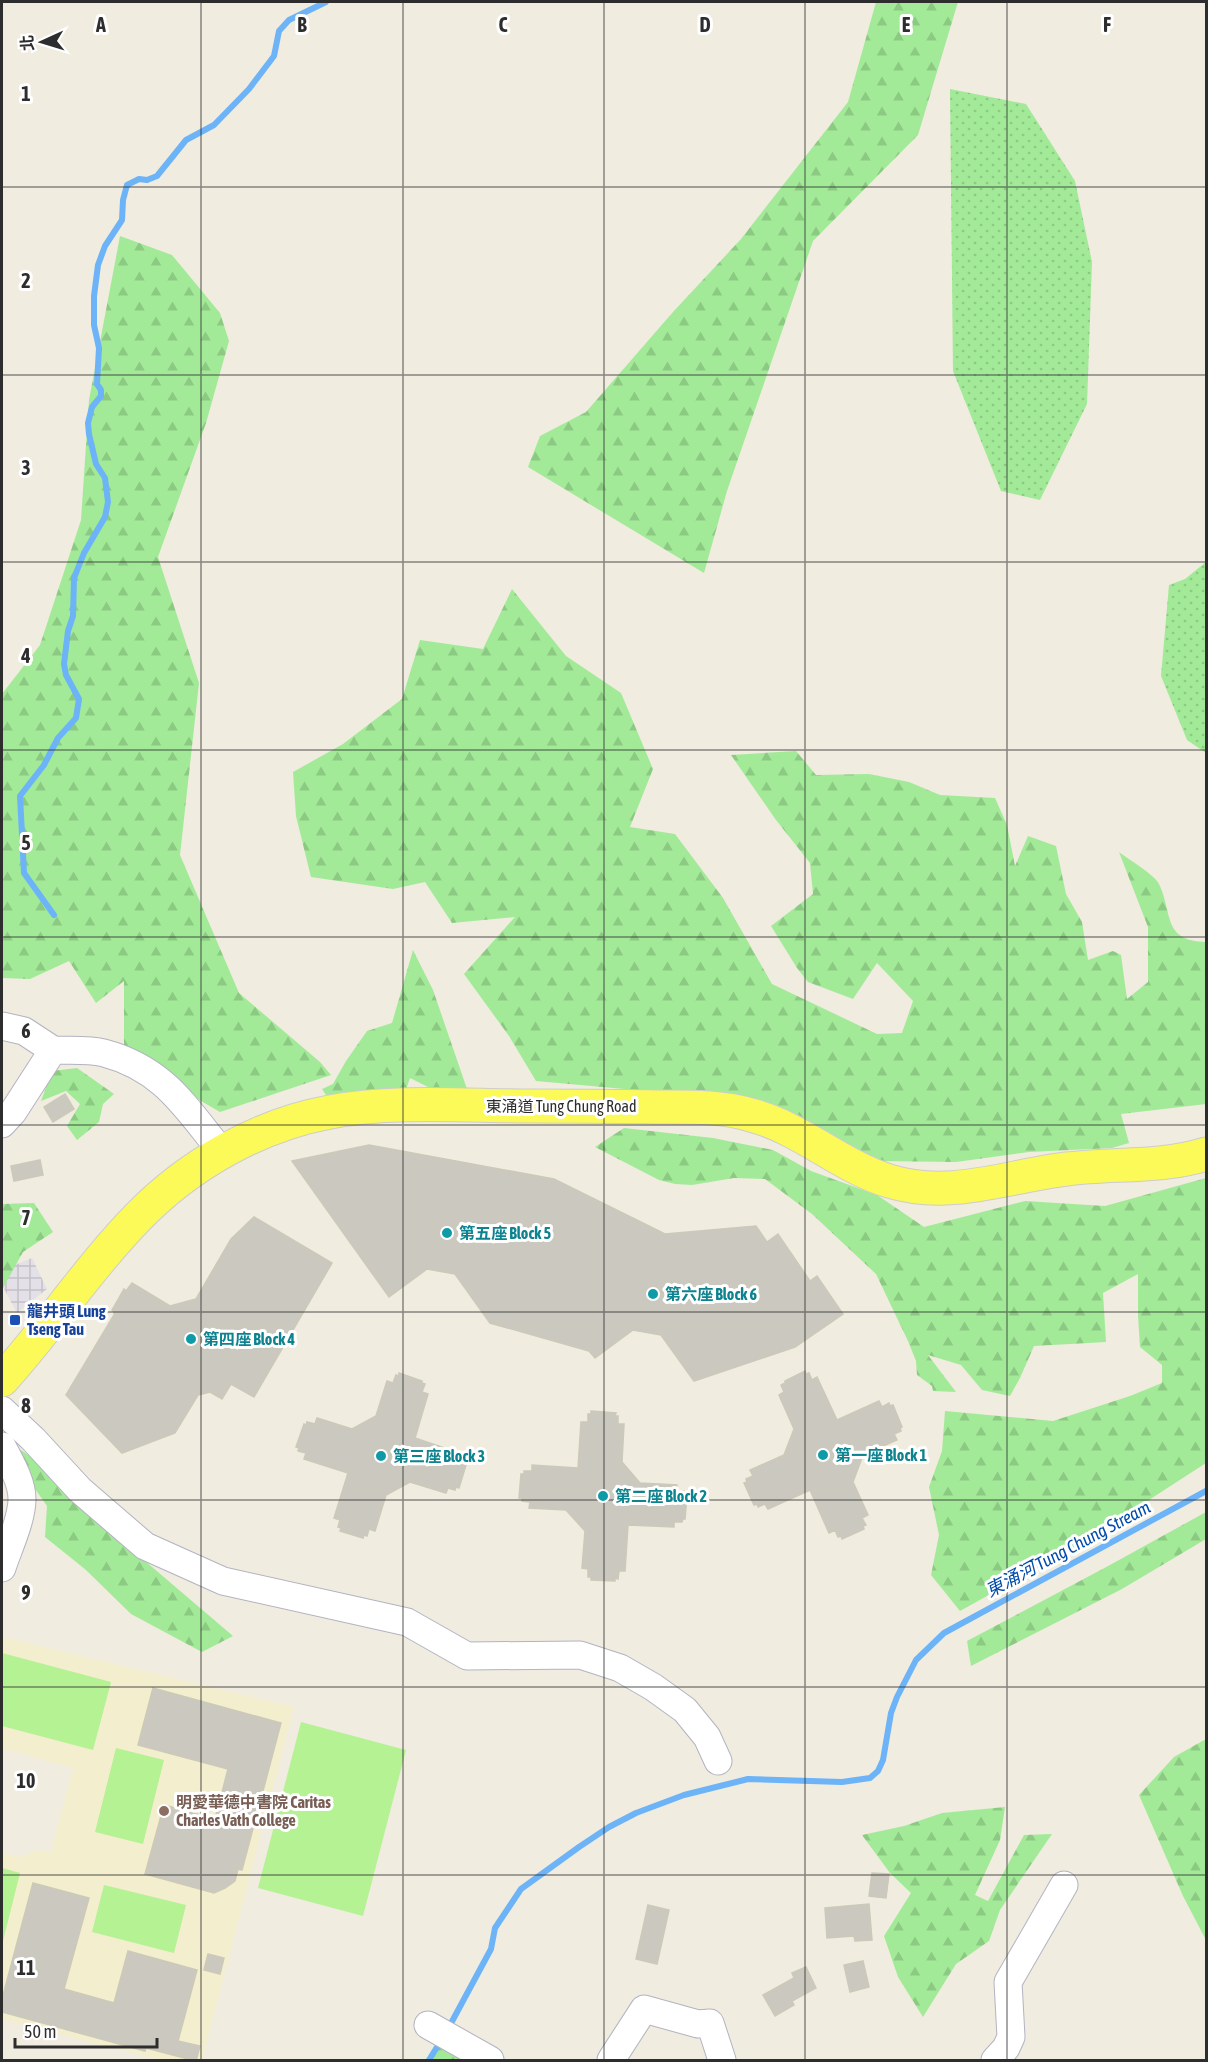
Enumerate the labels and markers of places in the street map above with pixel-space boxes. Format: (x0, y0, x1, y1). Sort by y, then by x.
place label: 第五座 Block 5 (459, 1224, 552, 1242)
marker: 第五座 Block 5 (440, 1226, 454, 1240)
place label: 第六座 Block 6 (665, 1285, 758, 1303)
marker: 第六座 Block 6 (646, 1287, 660, 1301)
place label: 龍井頭 Lung Tseng Tau (27, 1302, 106, 1338)
marker: 龍井頭 Lung Tseng Tau (8, 1313, 22, 1327)
place label: 第四座 Block 4 (203, 1330, 296, 1348)
marker: 第四座 Block 4 (184, 1332, 198, 1346)
place label: 第一座 Block 1 (835, 1446, 928, 1464)
place label: 第三座 Block 3 (393, 1447, 485, 1465)
marker: 第一座 Block 1 (816, 1448, 830, 1462)
marker: 第三座 Block 3 (374, 1449, 388, 1463)
place label: 第二座 Block 2 (615, 1487, 707, 1505)
marker: 第二座 Block 2 (596, 1489, 610, 1503)
place label: 明愛華德中書院 Caritas Charles Vath College (176, 1793, 331, 1829)
marker: 明愛華德中書院 Caritas Charles Vath College (157, 1804, 171, 1818)

